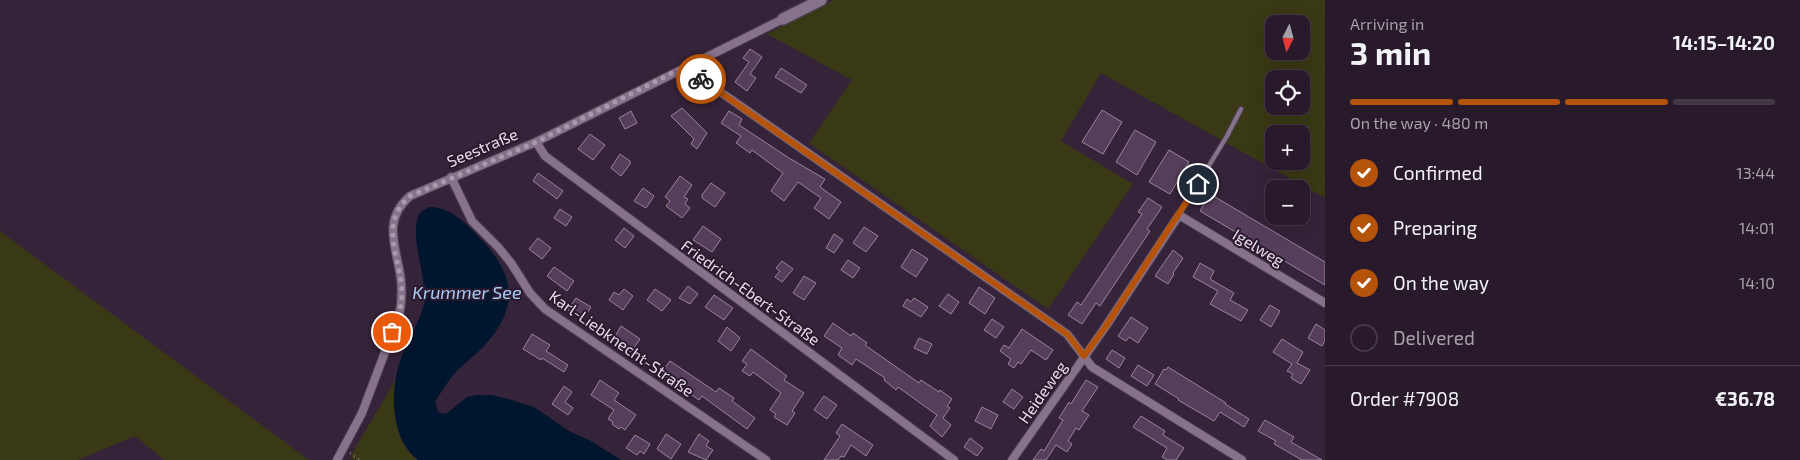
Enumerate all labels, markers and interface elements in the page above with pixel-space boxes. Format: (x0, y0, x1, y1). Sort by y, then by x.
text: Arriving in (1350, 14, 1424, 33)
north arrow (1265, 15, 1310, 60)
map controls (1265, 15, 1310, 225)
text: 14:15–14:20 (1673, 31, 1775, 54)
text: 3 min (1350, 33, 1431, 71)
courier (676, 54, 726, 104)
icon: bike (687, 65, 715, 93)
button: locate (1265, 70, 1310, 115)
text: On the way · 480 m (1350, 113, 1488, 132)
street label: Seestraße (444, 124, 520, 170)
button: + (1265, 125, 1310, 170)
icon: check (1350, 159, 1378, 187)
text: Confirmed (1393, 161, 1483, 184)
pin (1177, 163, 1219, 205)
text: 13:44 (1736, 163, 1775, 182)
icon: home (1184, 170, 1212, 198)
button: − (1265, 180, 1310, 225)
icon: check (1350, 214, 1378, 242)
text: Preparing (1393, 216, 1477, 239)
text: 14:01 (1739, 218, 1775, 237)
street label: Igelweg (1230, 224, 1288, 270)
street label: Friedrich-Ebert-Straße (678, 235, 824, 349)
icon: check (1350, 269, 1378, 297)
text: On the way (1393, 271, 1489, 294)
text: 14:10 (1739, 273, 1775, 292)
water label: Krummer See (412, 281, 522, 303)
street label: Karl-Liebknecht-Straße (546, 286, 698, 400)
pin (371, 311, 413, 353)
icon: bag (378, 318, 406, 346)
text: Delivered (1393, 326, 1475, 349)
street label: Heideweg (1014, 357, 1070, 427)
text: Order #7908 (1350, 387, 1459, 410)
text: €36.78 (1715, 387, 1775, 410)

